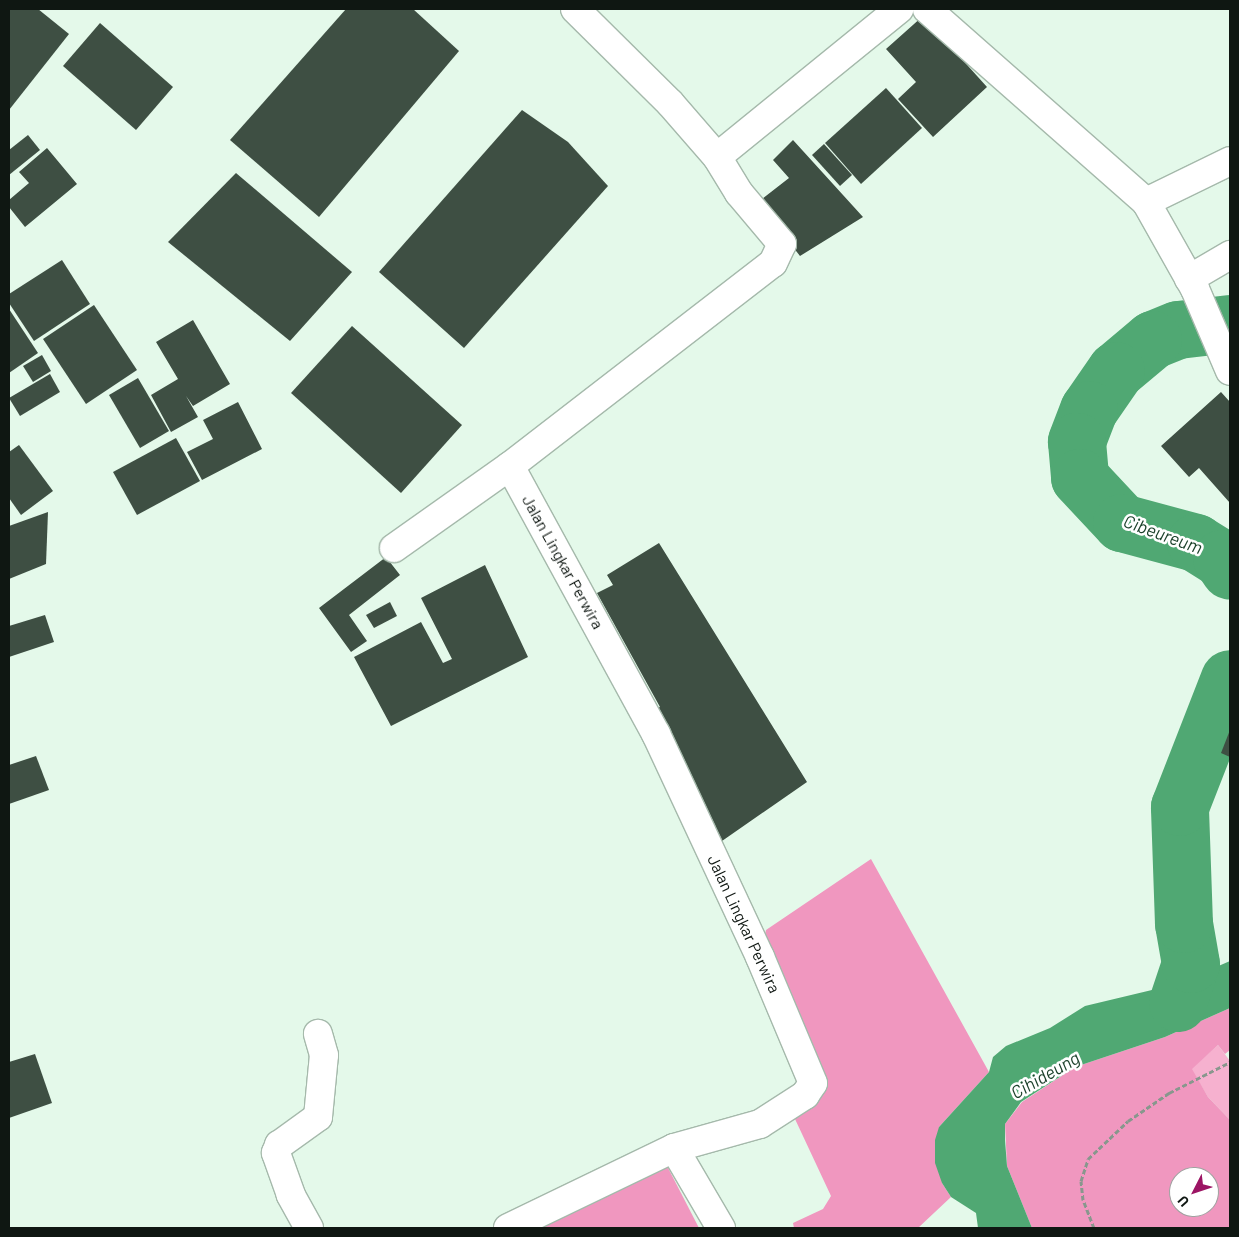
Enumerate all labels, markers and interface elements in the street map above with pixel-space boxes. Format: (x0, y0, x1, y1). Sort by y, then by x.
street label: Jalan Lingkar Perwira (518, 492, 608, 632)
water label: Cibeureum (1121, 510, 1205, 558)
street label: Jalan Lingkar Perwira (704, 852, 784, 996)
water label: Cihideung (1007, 1047, 1083, 1103)
north arrow (1169, 1167, 1219, 1217)
text: U (1174, 1193, 1192, 1210)

